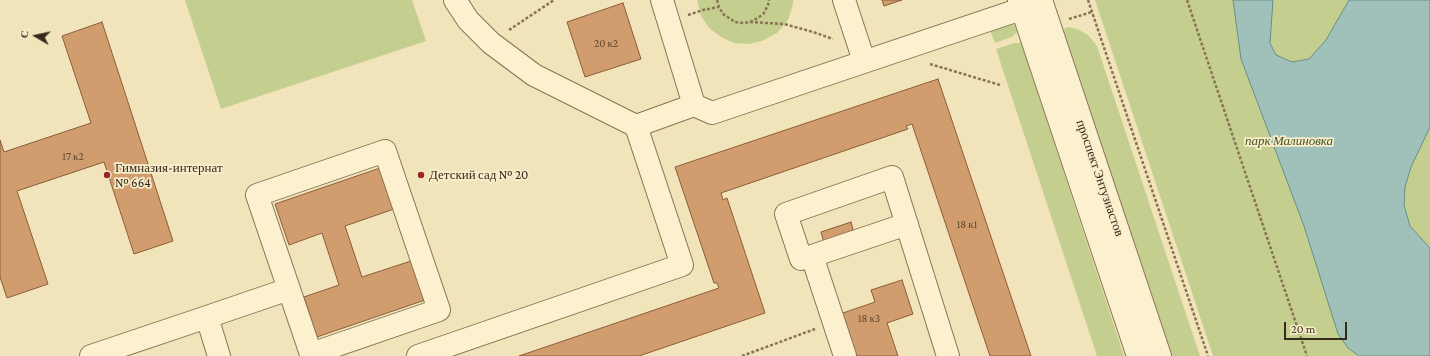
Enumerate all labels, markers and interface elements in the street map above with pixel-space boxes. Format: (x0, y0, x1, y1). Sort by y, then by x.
north arrow (16, 16, 56, 56)
text: С (18, 29, 31, 39)
house number: 20 к2 (594, 37, 618, 51)
street label: проспект Энтузиастов (1073, 118, 1127, 238)
park label: парк Малиновка (1245, 133, 1333, 149)
house number: 17 к2 (62, 150, 84, 164)
place label: Гимназия-интернат № 664 (115, 160, 223, 191)
place label: Детский сад № 20 (429, 167, 528, 183)
marker: Гимназия-интернат № 664 (102, 170, 112, 180)
marker: Детский сад № 20 (416, 170, 426, 180)
house number: 18 к1 (957, 218, 977, 232)
house number: 18 к3 (858, 312, 880, 326)
scale bar (1286, 314, 1349, 340)
text: 20 m (1291, 322, 1315, 336)

